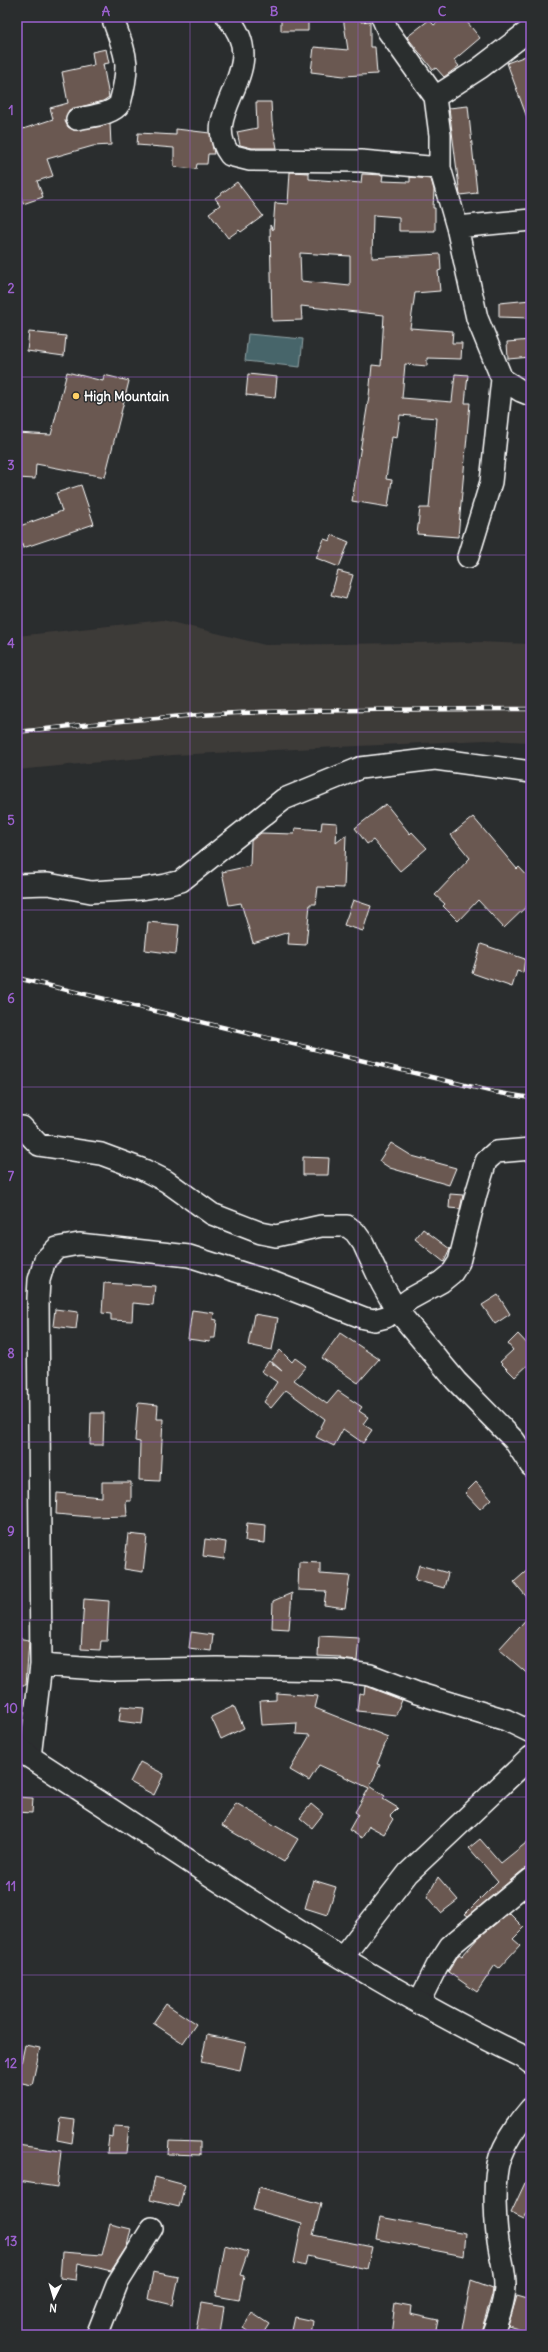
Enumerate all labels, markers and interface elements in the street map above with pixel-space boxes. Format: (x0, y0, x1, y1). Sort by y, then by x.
text: A (102, 3, 111, 20)
text: B (270, 3, 279, 20)
text: C (438, 3, 447, 20)
text: 1 (8, 102, 14, 119)
text: 2 (7, 280, 15, 297)
place label: High Mountain (84, 388, 170, 405)
marker: High Mountain (71, 391, 81, 401)
text: 3 (7, 457, 15, 474)
text: 4 (7, 635, 15, 652)
text: 5 (7, 812, 15, 829)
text: 6 (7, 990, 15, 1007)
text: 7 (8, 1168, 15, 1185)
text: 8 (7, 1345, 15, 1362)
text: 9 (7, 1523, 15, 1540)
text: 10 (4, 1700, 18, 1717)
text: 11 (6, 1878, 16, 1895)
text: 12 (5, 2055, 17, 2072)
text: 13 (5, 2233, 17, 2250)
north arrow (34, 2278, 74, 2318)
text: N (49, 2301, 58, 2315)

